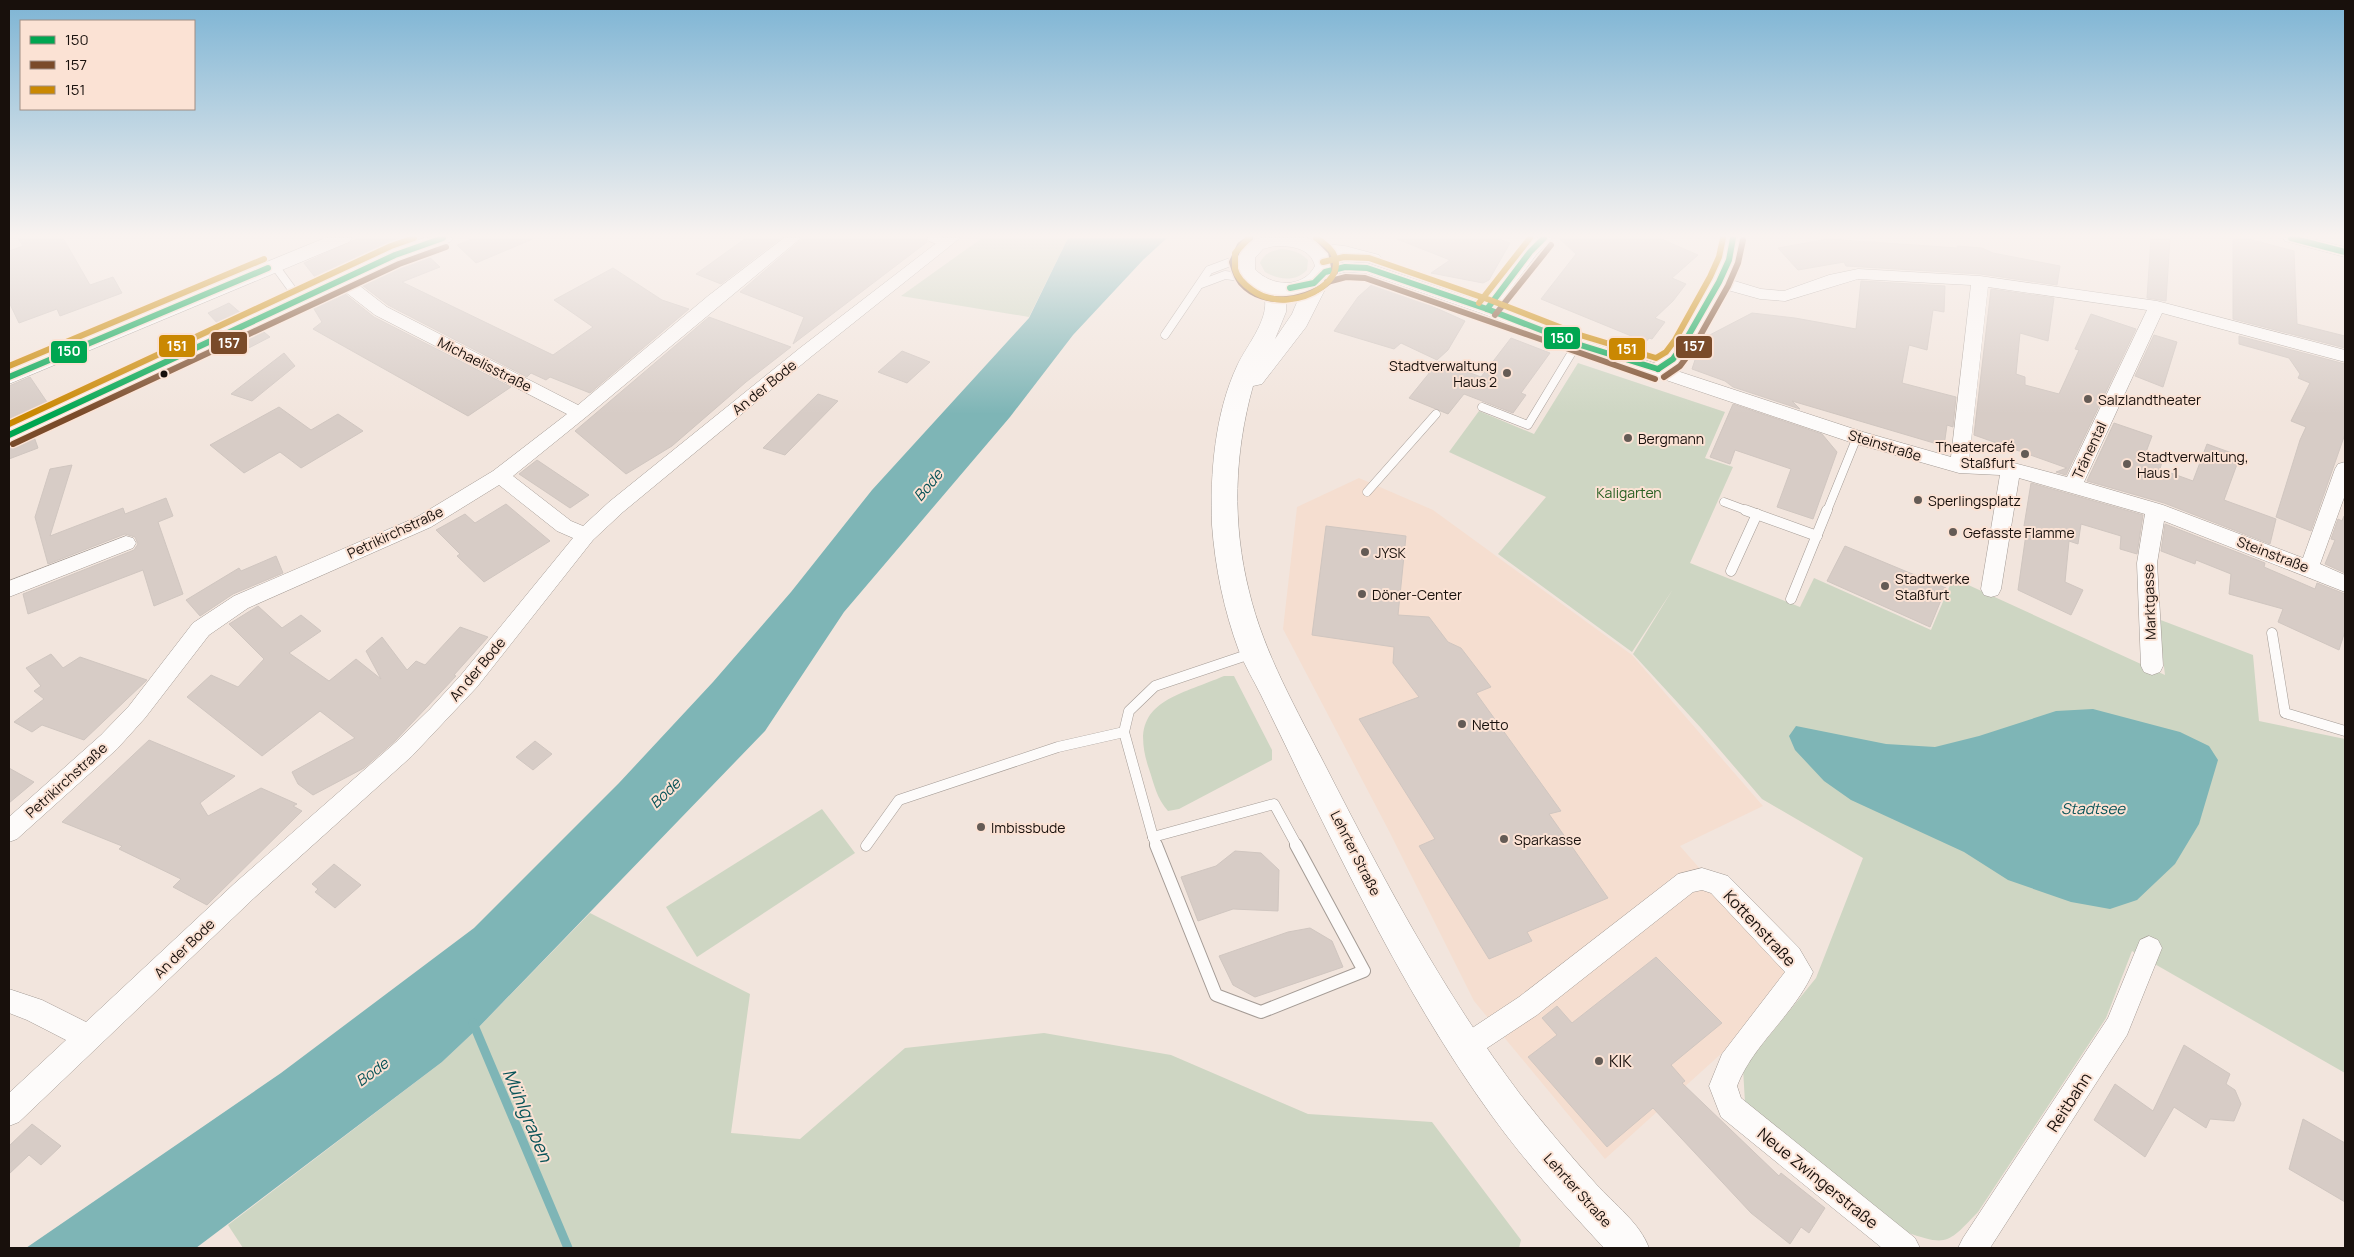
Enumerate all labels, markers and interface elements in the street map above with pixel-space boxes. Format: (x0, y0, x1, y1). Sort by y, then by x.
legend (20, 20, 195, 110)
text: 150 (65, 29, 89, 50)
text: 157 (65, 54, 87, 75)
text: 151 (65, 79, 85, 100)
line badge: 150 (1543, 326, 1581, 350)
text: 150 (1550, 328, 1574, 347)
line badge: 157 (210, 331, 248, 355)
street label: Michaelisstraße (435, 332, 535, 396)
text: 157 (218, 333, 240, 352)
line badge: 151 (158, 334, 196, 358)
line badge: 157 (1675, 335, 1713, 359)
text: 151 (167, 336, 187, 355)
text: 157 (1683, 336, 1705, 355)
line badge: 151 (1608, 337, 1646, 361)
text: 151 (1617, 339, 1637, 358)
line badge: 150 (50, 340, 88, 364)
text: 150 (57, 341, 81, 360)
street label: An der Bode (728, 355, 800, 419)
place label: Stadtverwaltung Haus 2 (1389, 356, 1497, 391)
marker: Stadtverwaltung Haus 2 (1501, 367, 1513, 379)
unlabelled marker (159, 369, 169, 379)
place label: Salzlandtheater (2098, 390, 2201, 409)
marker: Salzlandtheater (2082, 393, 2094, 405)
street label: Tränental (2067, 418, 2111, 482)
street label: Steinstraße (1846, 425, 1924, 465)
place label: Bergmann (1638, 429, 1704, 448)
marker: Bergmann (1622, 432, 1634, 444)
place label: Theatercafé Staßfurt (1935, 437, 2015, 472)
place label: Stadtverwaltung, Haus 1 (2137, 447, 2249, 482)
marker: Theatercafé Staßfurt (2019, 448, 2031, 460)
marker: Stadtverwaltung, Haus 1 (2121, 458, 2133, 470)
water label: Bode (908, 464, 948, 505)
park label: Kaligarten (1596, 483, 1662, 502)
place label: Sperlingsplatz (1928, 491, 2021, 510)
marker: Sperlingsplatz (1912, 494, 1924, 506)
street label: Petrikirchstraße (344, 501, 446, 563)
place label: Gefasste Flamme (1963, 523, 2075, 542)
marker: Gefasste Flamme (1947, 526, 1959, 538)
street label: Steinstraße (2234, 532, 2312, 576)
place label: JYSK (1375, 543, 1406, 562)
marker: JYSK (1359, 546, 1371, 558)
street label: Marktgasse (2138, 564, 2160, 640)
place label: Stadtwerke Staßfurt (1895, 569, 1970, 604)
marker: Stadtwerke Staßfurt (1879, 580, 1891, 592)
place label: Döner-Center (1372, 585, 1462, 604)
marker: Döner-Center (1356, 588, 1368, 600)
street label: An der Bode (445, 633, 509, 705)
place label: Netto (1472, 715, 1508, 734)
marker: Netto (1456, 718, 1468, 730)
street label: Petrikirchstraße (21, 738, 111, 822)
water label: Bode (645, 772, 686, 813)
water label: Stadtsee (2061, 798, 2126, 819)
street label: Lehrter Straße (1326, 807, 1386, 899)
place label: Imbissbude (991, 818, 1065, 837)
marker: Imbissbude (975, 821, 987, 833)
place label: Sparkasse (1514, 830, 1581, 849)
marker: Sparkasse (1498, 833, 1510, 845)
street label: Kottenstraße (1719, 885, 1801, 971)
street label: An der Bode (149, 914, 219, 982)
place label: KIK (1609, 1050, 1632, 1072)
water label: Bode (351, 1052, 394, 1091)
marker: KIK (1593, 1055, 1605, 1067)
water label: Mühlgraben (498, 1065, 559, 1166)
street label: Reitbahn (2042, 1068, 2096, 1136)
street label: Neue Zwingerstraße (1753, 1123, 1883, 1233)
street label: Lehrter Straße (1540, 1149, 1616, 1231)

